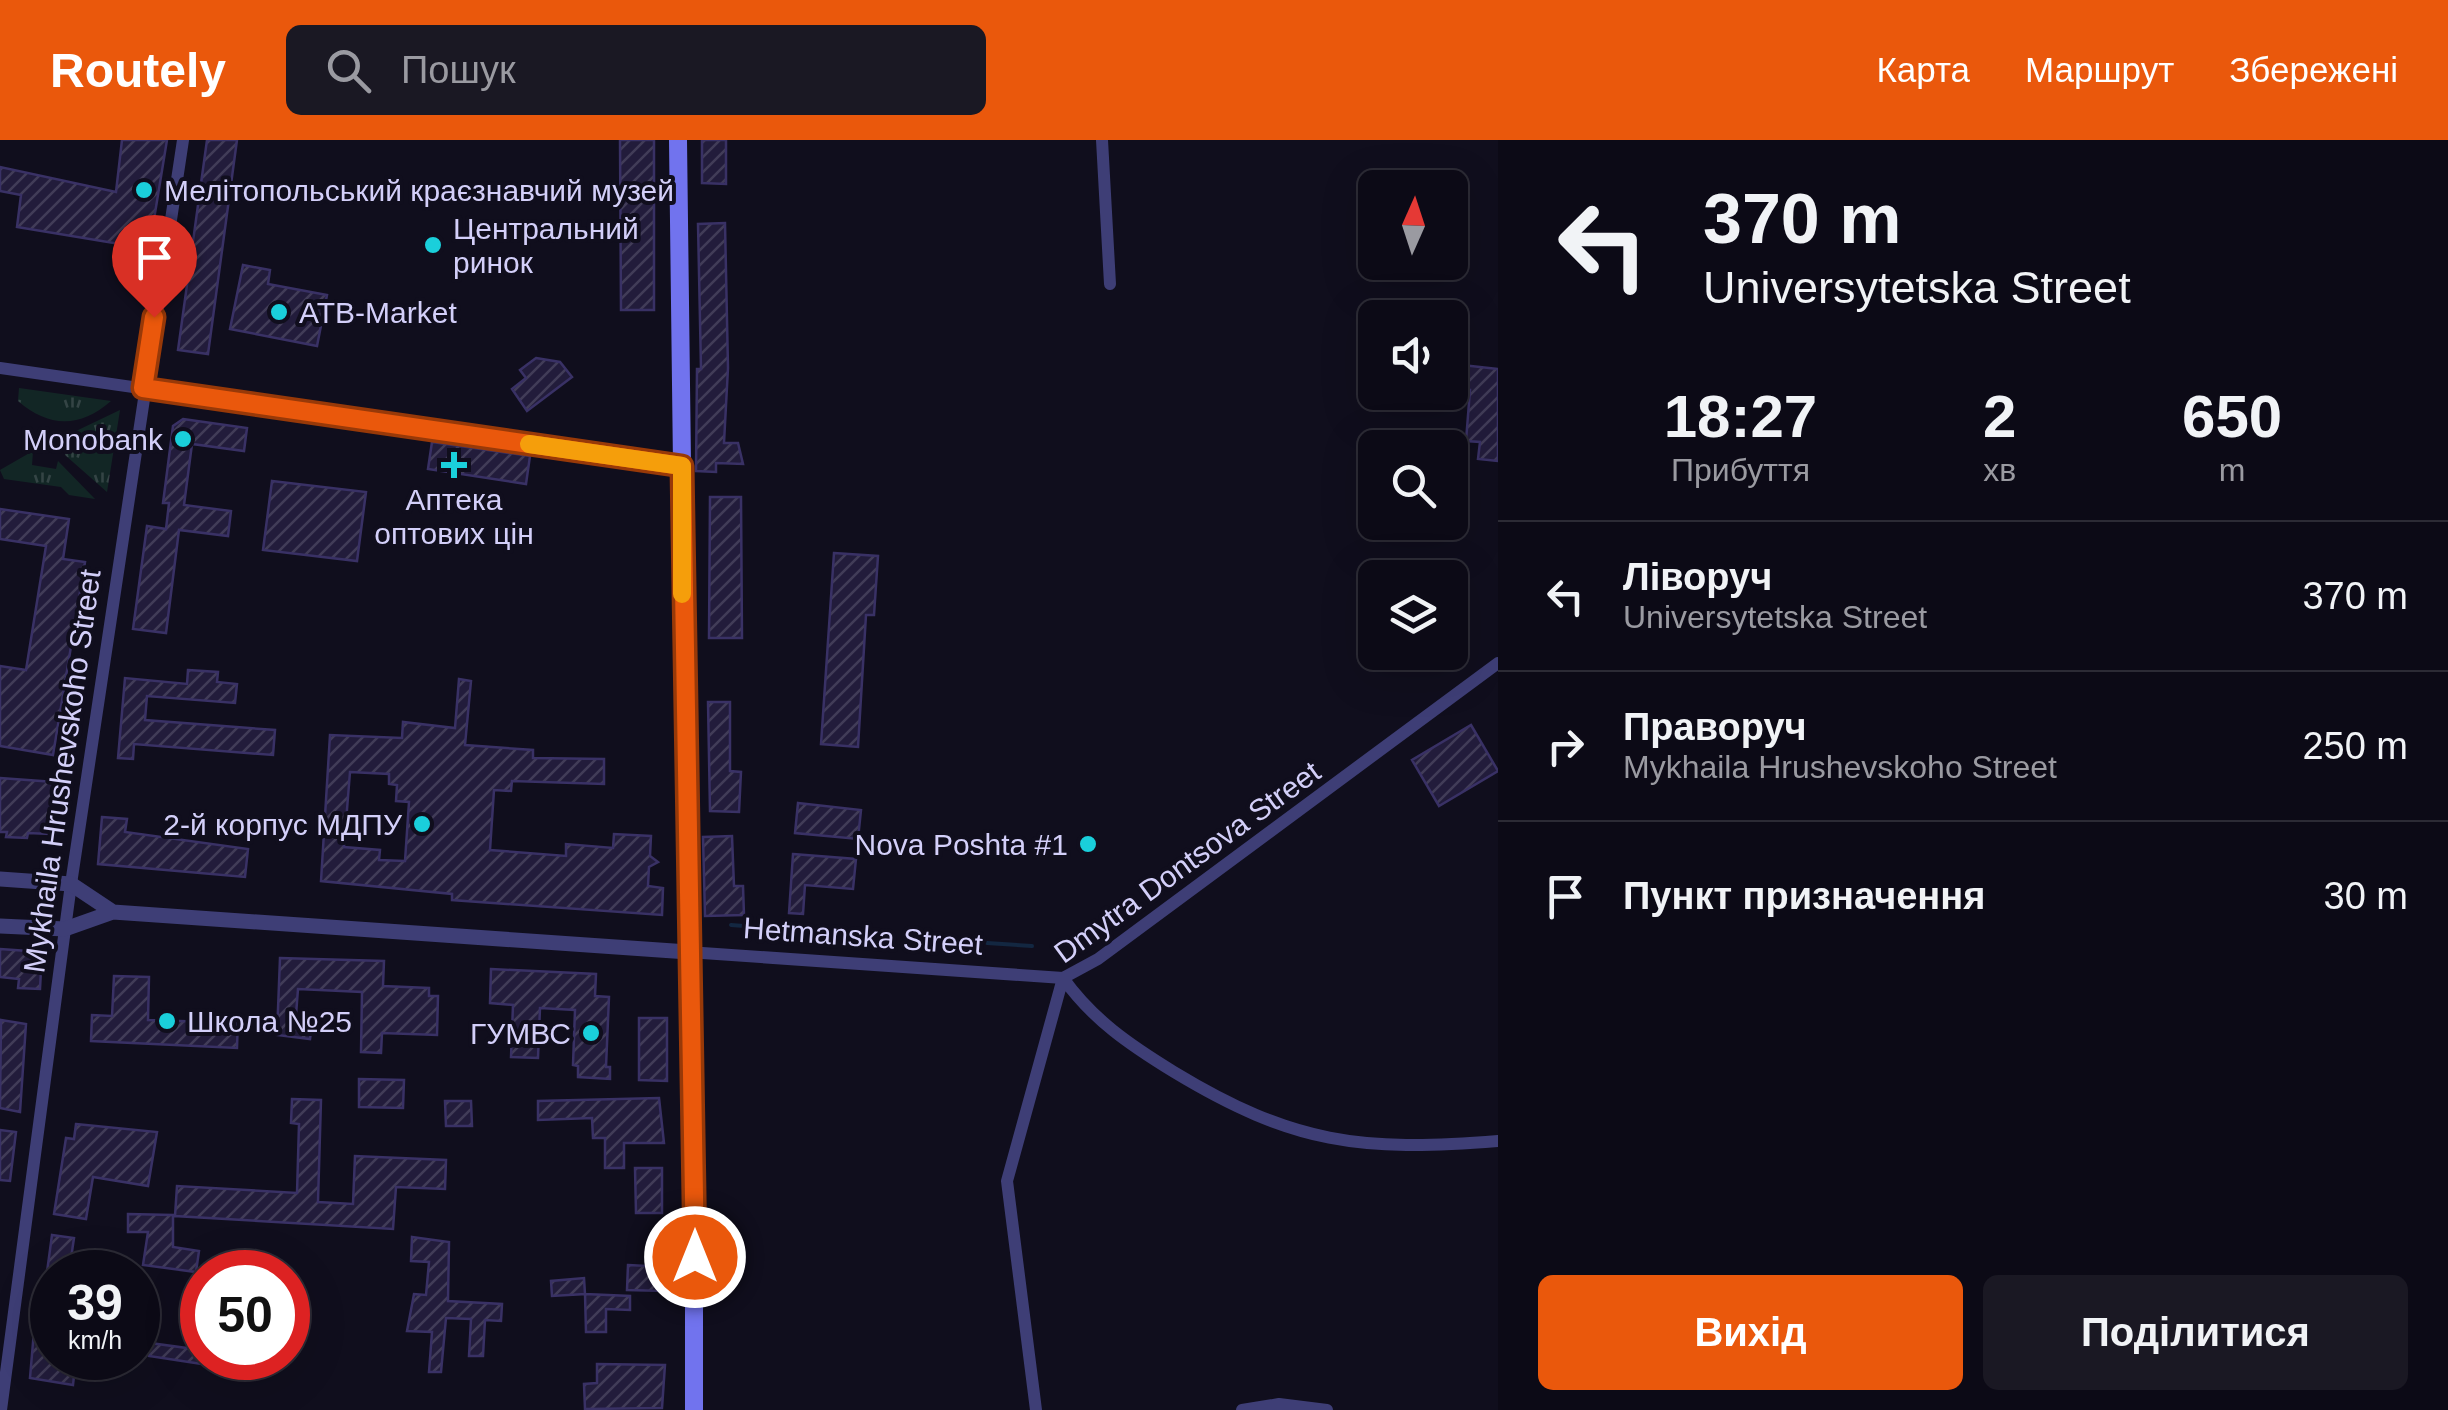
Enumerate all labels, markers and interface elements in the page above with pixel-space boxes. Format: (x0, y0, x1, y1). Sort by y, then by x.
search box (286, 25, 986, 115)
icon: search (321, 43, 376, 98)
text: Routely (50, 44, 226, 97)
text: Пошук (401, 49, 516, 91)
text: Карта (1876, 50, 1970, 89)
text: Маршрут (2025, 50, 2174, 89)
text: Збережені (2229, 50, 2398, 89)
north arrow (1358, 170, 1468, 280)
map controls (1358, 170, 1468, 670)
place label: Мелітопольський краєзнавчий музей (164, 174, 674, 207)
marker: Мелітопольський краєзнавчий музей (133, 179, 155, 201)
icon: left (1538, 180, 1668, 310)
text: 370 m (1703, 180, 1901, 258)
place label: Центральний ринок (453, 212, 639, 279)
pin (112, 215, 197, 318)
icon: arrive (127, 230, 182, 285)
marker: Центральний ринок (422, 234, 444, 256)
text: Universytetska Street (1703, 262, 2131, 313)
place label: ATB-Market (299, 296, 457, 329)
button: sound (1358, 300, 1468, 410)
marker: ATB-Market (268, 301, 290, 323)
text: 18:27 (1664, 383, 1817, 450)
text: 2 (1983, 383, 2016, 450)
text: 650 (2182, 383, 2282, 450)
place label: Monobank (23, 423, 164, 456)
marker: Monobank (172, 428, 194, 450)
button: search (1358, 430, 1468, 540)
text: Прибуття (1671, 452, 1810, 488)
text: хв (1983, 452, 2016, 488)
text: m (2219, 452, 2245, 488)
marker: Аптека оптових цін (443, 454, 465, 476)
place label: Аптека оптових цін (374, 483, 534, 550)
text: Ліворуч (1623, 556, 1772, 598)
button: layers (1358, 560, 1468, 670)
street label: Mykhaila Hrushevskoho Street (17, 567, 107, 975)
icon: left (1538, 569, 1593, 624)
text: 370 m (2302, 575, 2408, 617)
text: Universytetska Street (1623, 599, 1927, 635)
text: Праворуч (1623, 706, 1807, 748)
icon: right (1538, 719, 1593, 774)
text: 250 m (2302, 725, 2408, 767)
text: Mykhaila Hrushevskoho Street (1623, 749, 2057, 785)
street label: Dmytra Dontsova Street (1048, 754, 1327, 969)
place label: 2-й корпус МДПУ (163, 808, 403, 841)
marker: 2-й корпус МДПУ (411, 813, 433, 835)
place label: Nova Poshta #1 (855, 828, 1068, 861)
marker: Nova Poshta #1 (1077, 833, 1099, 855)
icon: arrive (1538, 869, 1593, 924)
text: Пункт призначення (1623, 875, 1985, 917)
text: 30 m (2324, 875, 2408, 917)
street label: Hetmanska Street (742, 911, 985, 961)
place label: Школа №25 (187, 1005, 352, 1038)
marker: Школа №25 (156, 1010, 178, 1032)
place label: ГУМВС (470, 1017, 571, 1050)
marker: ГУМВС (580, 1022, 602, 1044)
position arrow (643, 1205, 747, 1309)
speed limit sign: 50 (180, 1250, 310, 1380)
text: 39 (67, 1275, 123, 1331)
button: Вихід (1538, 1275, 1963, 1390)
button: Поділитися (1983, 1275, 2408, 1390)
text: km/h (68, 1326, 122, 1354)

